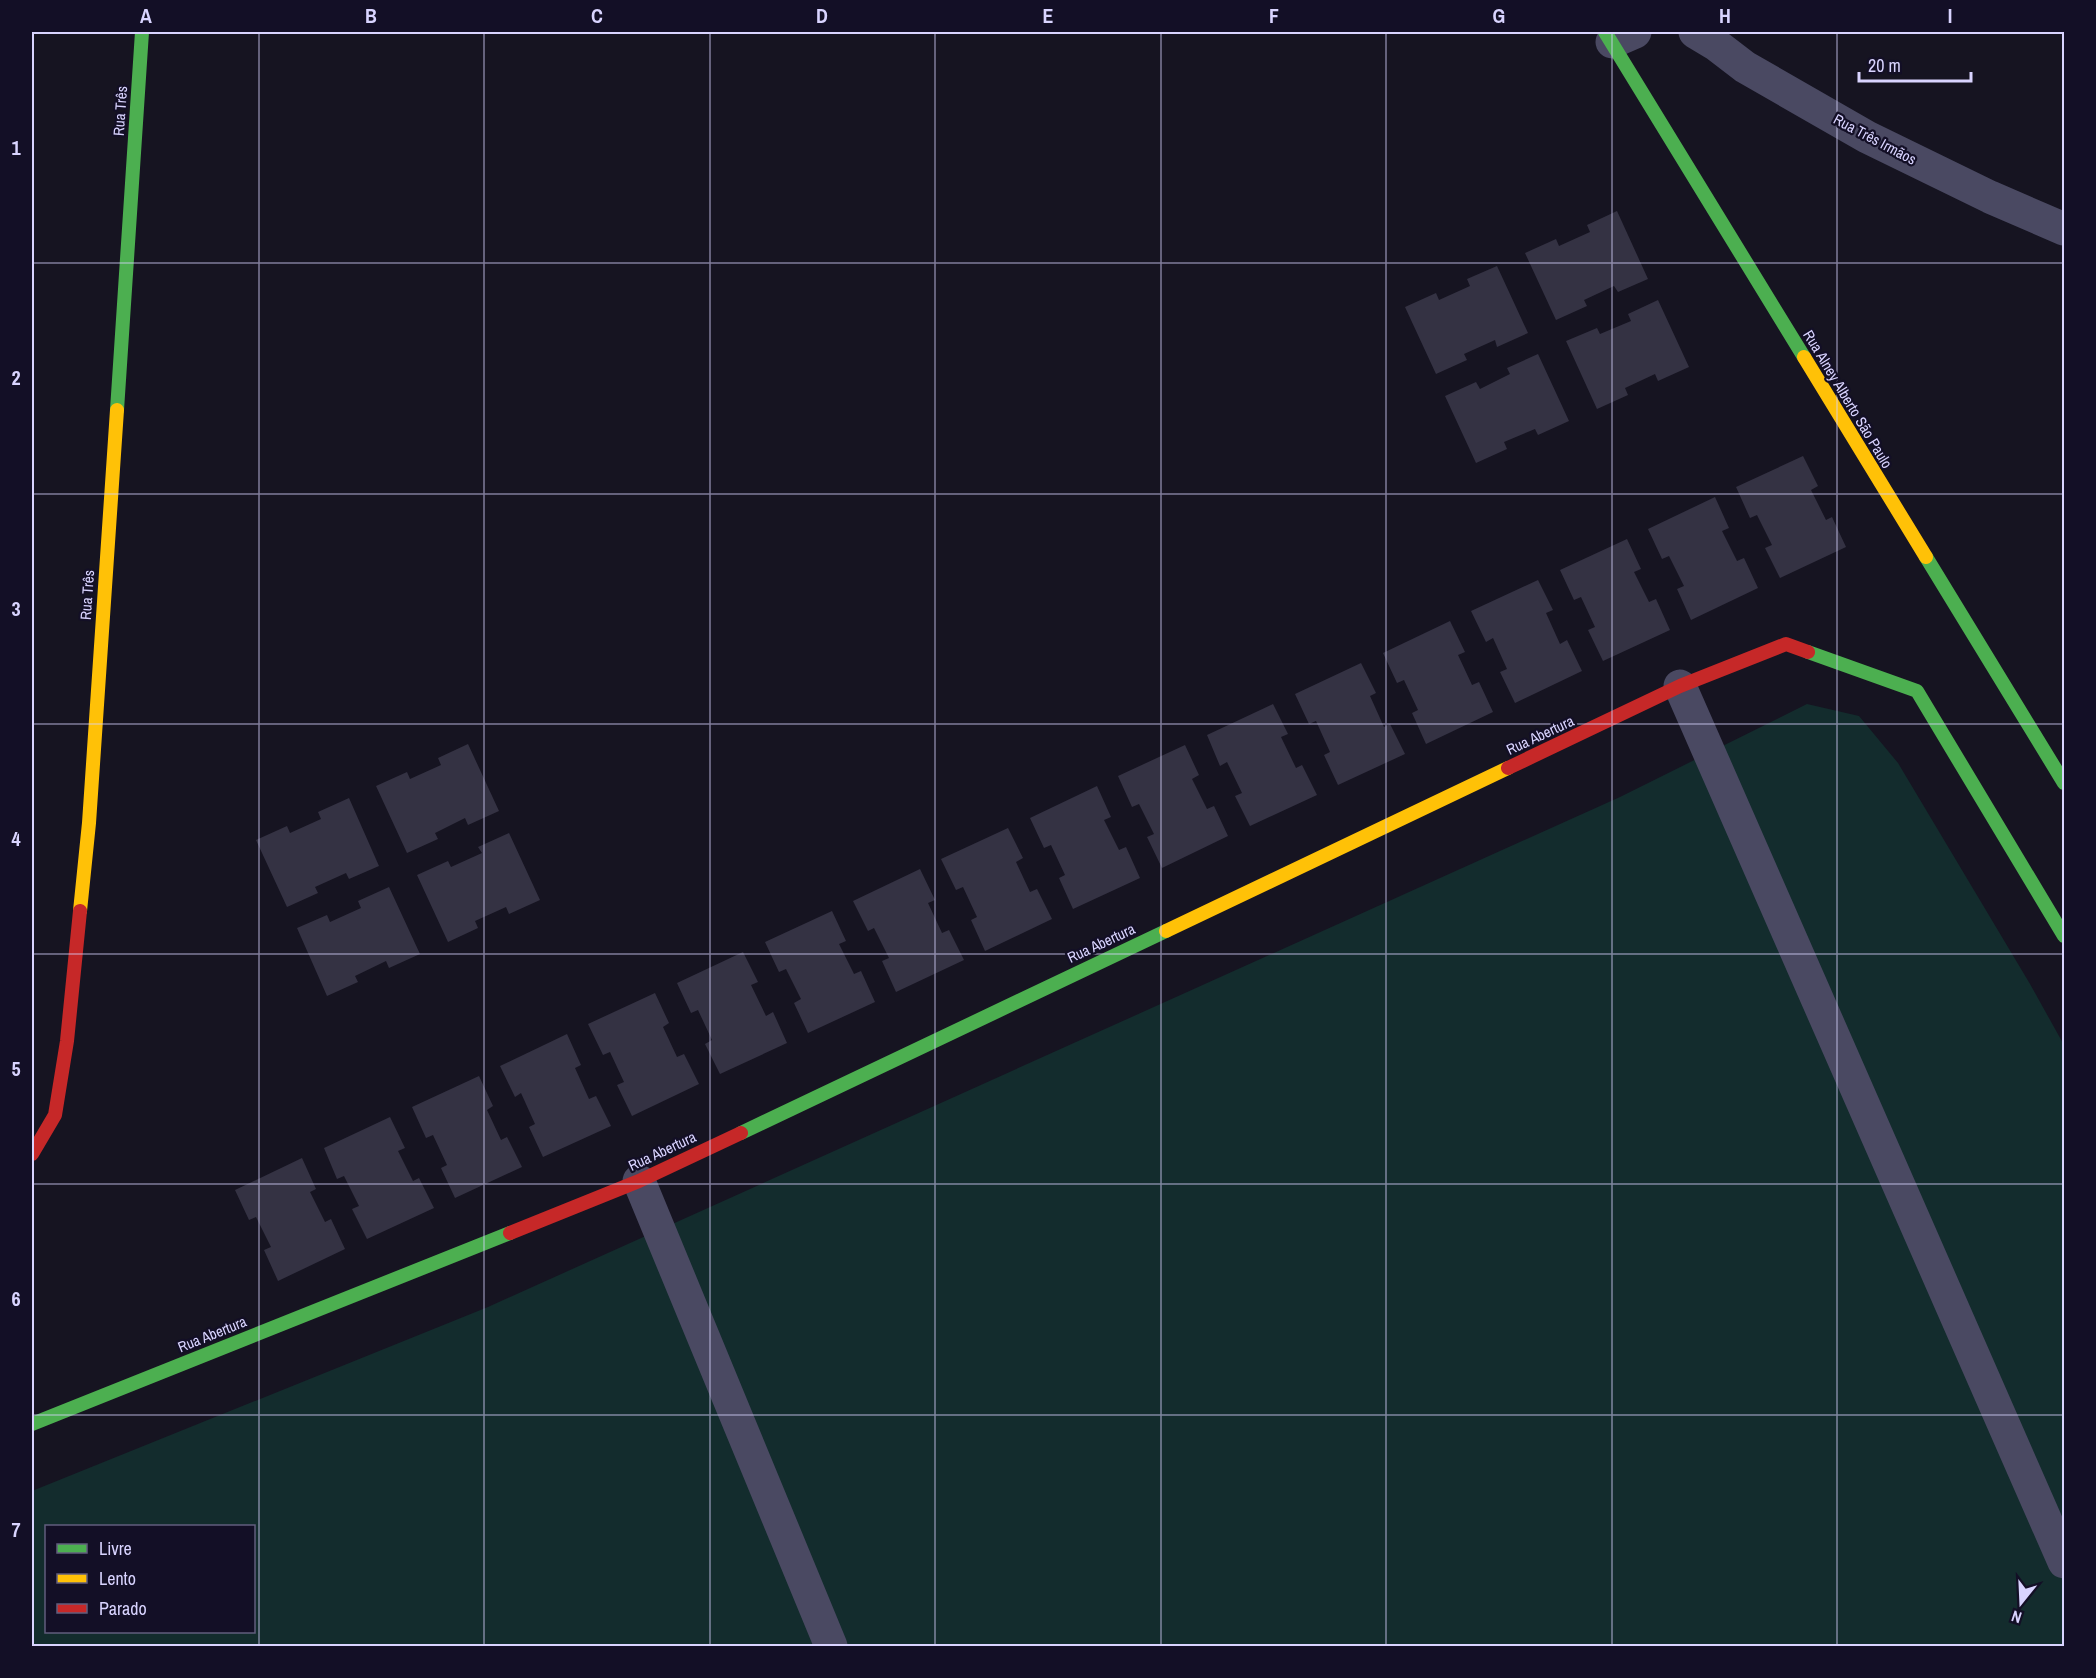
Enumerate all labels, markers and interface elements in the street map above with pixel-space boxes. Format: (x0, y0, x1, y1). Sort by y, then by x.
text: A (140, 2, 152, 29)
text: B (365, 2, 377, 29)
text: C (591, 2, 603, 29)
text: D (816, 2, 828, 29)
text: E (1043, 2, 1054, 29)
text: F (1269, 2, 1279, 29)
text: G (1493, 2, 1505, 29)
text: H (1719, 2, 1731, 29)
text: I (1948, 2, 1952, 29)
scale bar (1859, 45, 1972, 83)
text: 20 m (1868, 53, 1901, 78)
street label: Rua Três (108, 85, 132, 137)
street label: Rua Três Irmãos (1830, 108, 1920, 170)
text: 1 (11, 134, 21, 161)
street label: Rua Alney Alberto São Paulo (1798, 326, 1898, 472)
text: 2 (11, 364, 21, 391)
street label: Rua Três (75, 569, 99, 621)
text: 3 (11, 595, 21, 622)
street label: Rua Abertura (1503, 710, 1577, 760)
text: 4 (11, 825, 21, 852)
street label: Rua Abertura (1064, 918, 1138, 968)
text: 5 (11, 1055, 21, 1082)
street label: Rua Abertura (625, 1126, 699, 1176)
text: 6 (11, 1285, 21, 1312)
street label: Rua Abertura (174, 1311, 250, 1357)
text: 7 (11, 1516, 21, 1543)
legend (45, 1525, 255, 1633)
text: Livre (99, 1536, 132, 1561)
text: Lento (99, 1566, 136, 1591)
north arrow (1991, 1573, 2051, 1633)
text: Parado (99, 1596, 147, 1621)
text: N (2008, 1605, 2024, 1629)

